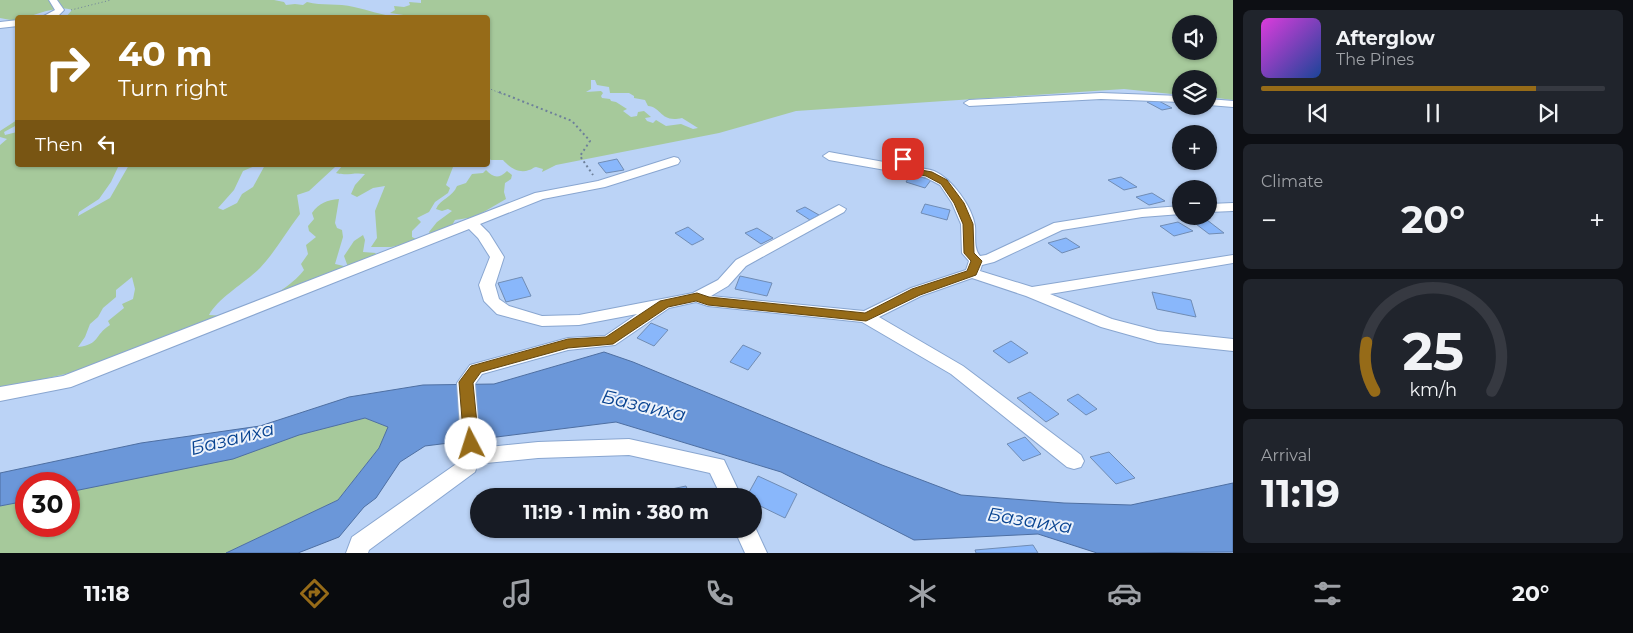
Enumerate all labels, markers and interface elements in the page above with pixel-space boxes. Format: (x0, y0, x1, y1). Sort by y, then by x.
map controls (1172, 15, 1217, 225)
button: sound (1172, 15, 1217, 60)
text: Afterglow (1336, 27, 1435, 50)
text: 40 m (118, 32, 213, 75)
icon: right (35, 35, 100, 100)
text: The Pines (1336, 50, 1414, 69)
button: layers (1172, 70, 1217, 115)
text: Turn right (118, 75, 228, 102)
icon: previous (1304, 99, 1332, 127)
icon: pause (1419, 99, 1447, 127)
icon: next (1534, 99, 1562, 127)
button: + (1172, 125, 1217, 170)
icon: left (93, 130, 121, 158)
text: Then (35, 133, 83, 156)
pin (882, 138, 924, 180)
icon: arrive (889, 145, 917, 173)
text: Climate (1261, 172, 1323, 191)
button: − (1172, 180, 1217, 225)
text: 20° (1401, 196, 1465, 243)
text: − (1261, 203, 1277, 237)
text: + (1589, 203, 1605, 237)
text: 25 (1402, 320, 1464, 383)
text: km/h (1409, 379, 1457, 400)
water label: Базаиха (599, 385, 688, 426)
water label: Базаиха (188, 417, 277, 460)
position arrow (444, 417, 496, 469)
text: Arrival (1261, 446, 1311, 465)
text: 11:19 (1261, 470, 1340, 517)
speed limit sign: 30 (15, 472, 80, 537)
text: 11:19 · 1 min · 380 m (523, 501, 709, 524)
water label: Базаиха (986, 502, 1074, 539)
icon: directions (297, 576, 332, 611)
icon: music (500, 576, 535, 611)
icon: phone (702, 576, 737, 611)
icon: climate (905, 576, 940, 611)
icon: car (1107, 576, 1142, 611)
icon: filters (1310, 576, 1345, 611)
text: 11:18 (84, 580, 130, 607)
text: 20° (1512, 580, 1549, 607)

